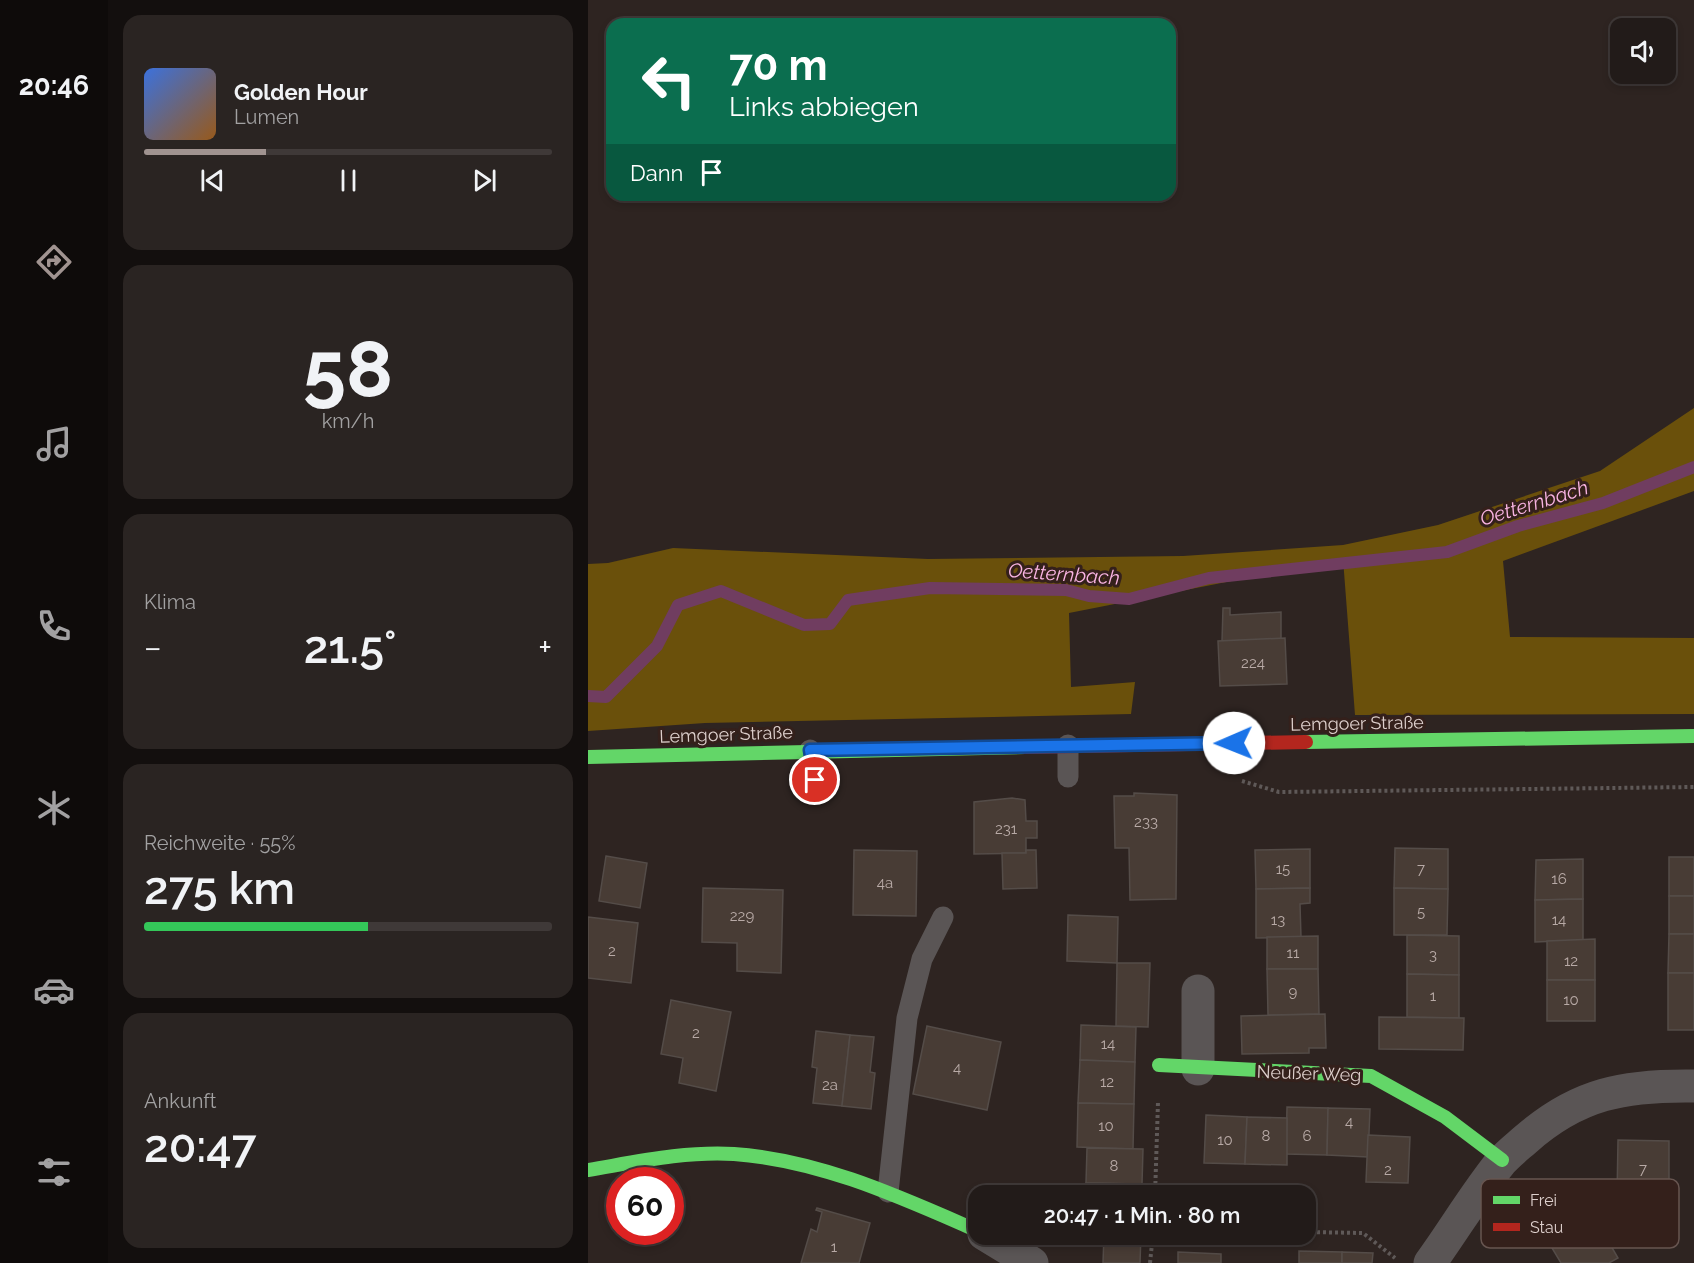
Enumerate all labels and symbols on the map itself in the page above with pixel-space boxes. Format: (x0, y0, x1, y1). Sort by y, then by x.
water label: Oetternbach (1477, 475, 1591, 531)
water label: Oetternbach (1007, 558, 1121, 590)
house number: 224 (1241, 654, 1265, 672)
position arrow (1202, 711, 1266, 775)
street label: Lemgoer Straße (1290, 711, 1424, 735)
street label: Lemgoer Straße (659, 721, 794, 747)
pin (789, 754, 840, 805)
house number: 233 (1134, 813, 1158, 831)
house number: 231 (995, 820, 1018, 838)
house number: 15 (1276, 860, 1290, 878)
house number: 7 (1417, 860, 1425, 878)
house number: 16 (1551, 870, 1567, 888)
house number: 4a (877, 874, 893, 892)
house number: 5 (1417, 903, 1425, 921)
house number: 229 (730, 907, 754, 925)
house number: 13 (1271, 911, 1285, 929)
house number: 14 (1552, 911, 1566, 929)
house number: 2 (608, 942, 616, 960)
house number: 11 (1287, 944, 1300, 962)
house number: 3 (1429, 946, 1437, 964)
house number: 12 (1564, 952, 1578, 970)
house number: 9 (1289, 983, 1298, 1001)
house number: 1 (1430, 987, 1437, 1005)
house number: 10 (1563, 991, 1579, 1009)
house number: 2 (692, 1024, 700, 1042)
house number: 14 (1101, 1035, 1115, 1053)
house number: 4 (953, 1059, 961, 1077)
street label: Neußer Weg (1256, 1061, 1362, 1085)
house number: 12 (1100, 1073, 1114, 1091)
house number: 2a (822, 1076, 838, 1094)
house number: 4 (1345, 1113, 1353, 1131)
house number: 10 (1098, 1117, 1114, 1135)
house number: 8 (1262, 1127, 1271, 1145)
house number: 6 (1302, 1127, 1312, 1145)
house number: 10 (1217, 1131, 1233, 1149)
house number: 8 (1110, 1157, 1119, 1175)
house number: 7 (1639, 1160, 1647, 1178)
house number: 2 (1384, 1161, 1392, 1179)
speed limit sign: 60 (606, 1167, 684, 1245)
legend (1481, 1179, 1679, 1248)
text: Frei (1530, 1191, 1557, 1210)
text: Stau (1530, 1218, 1563, 1237)
house number: 1 (831, 1238, 838, 1256)

